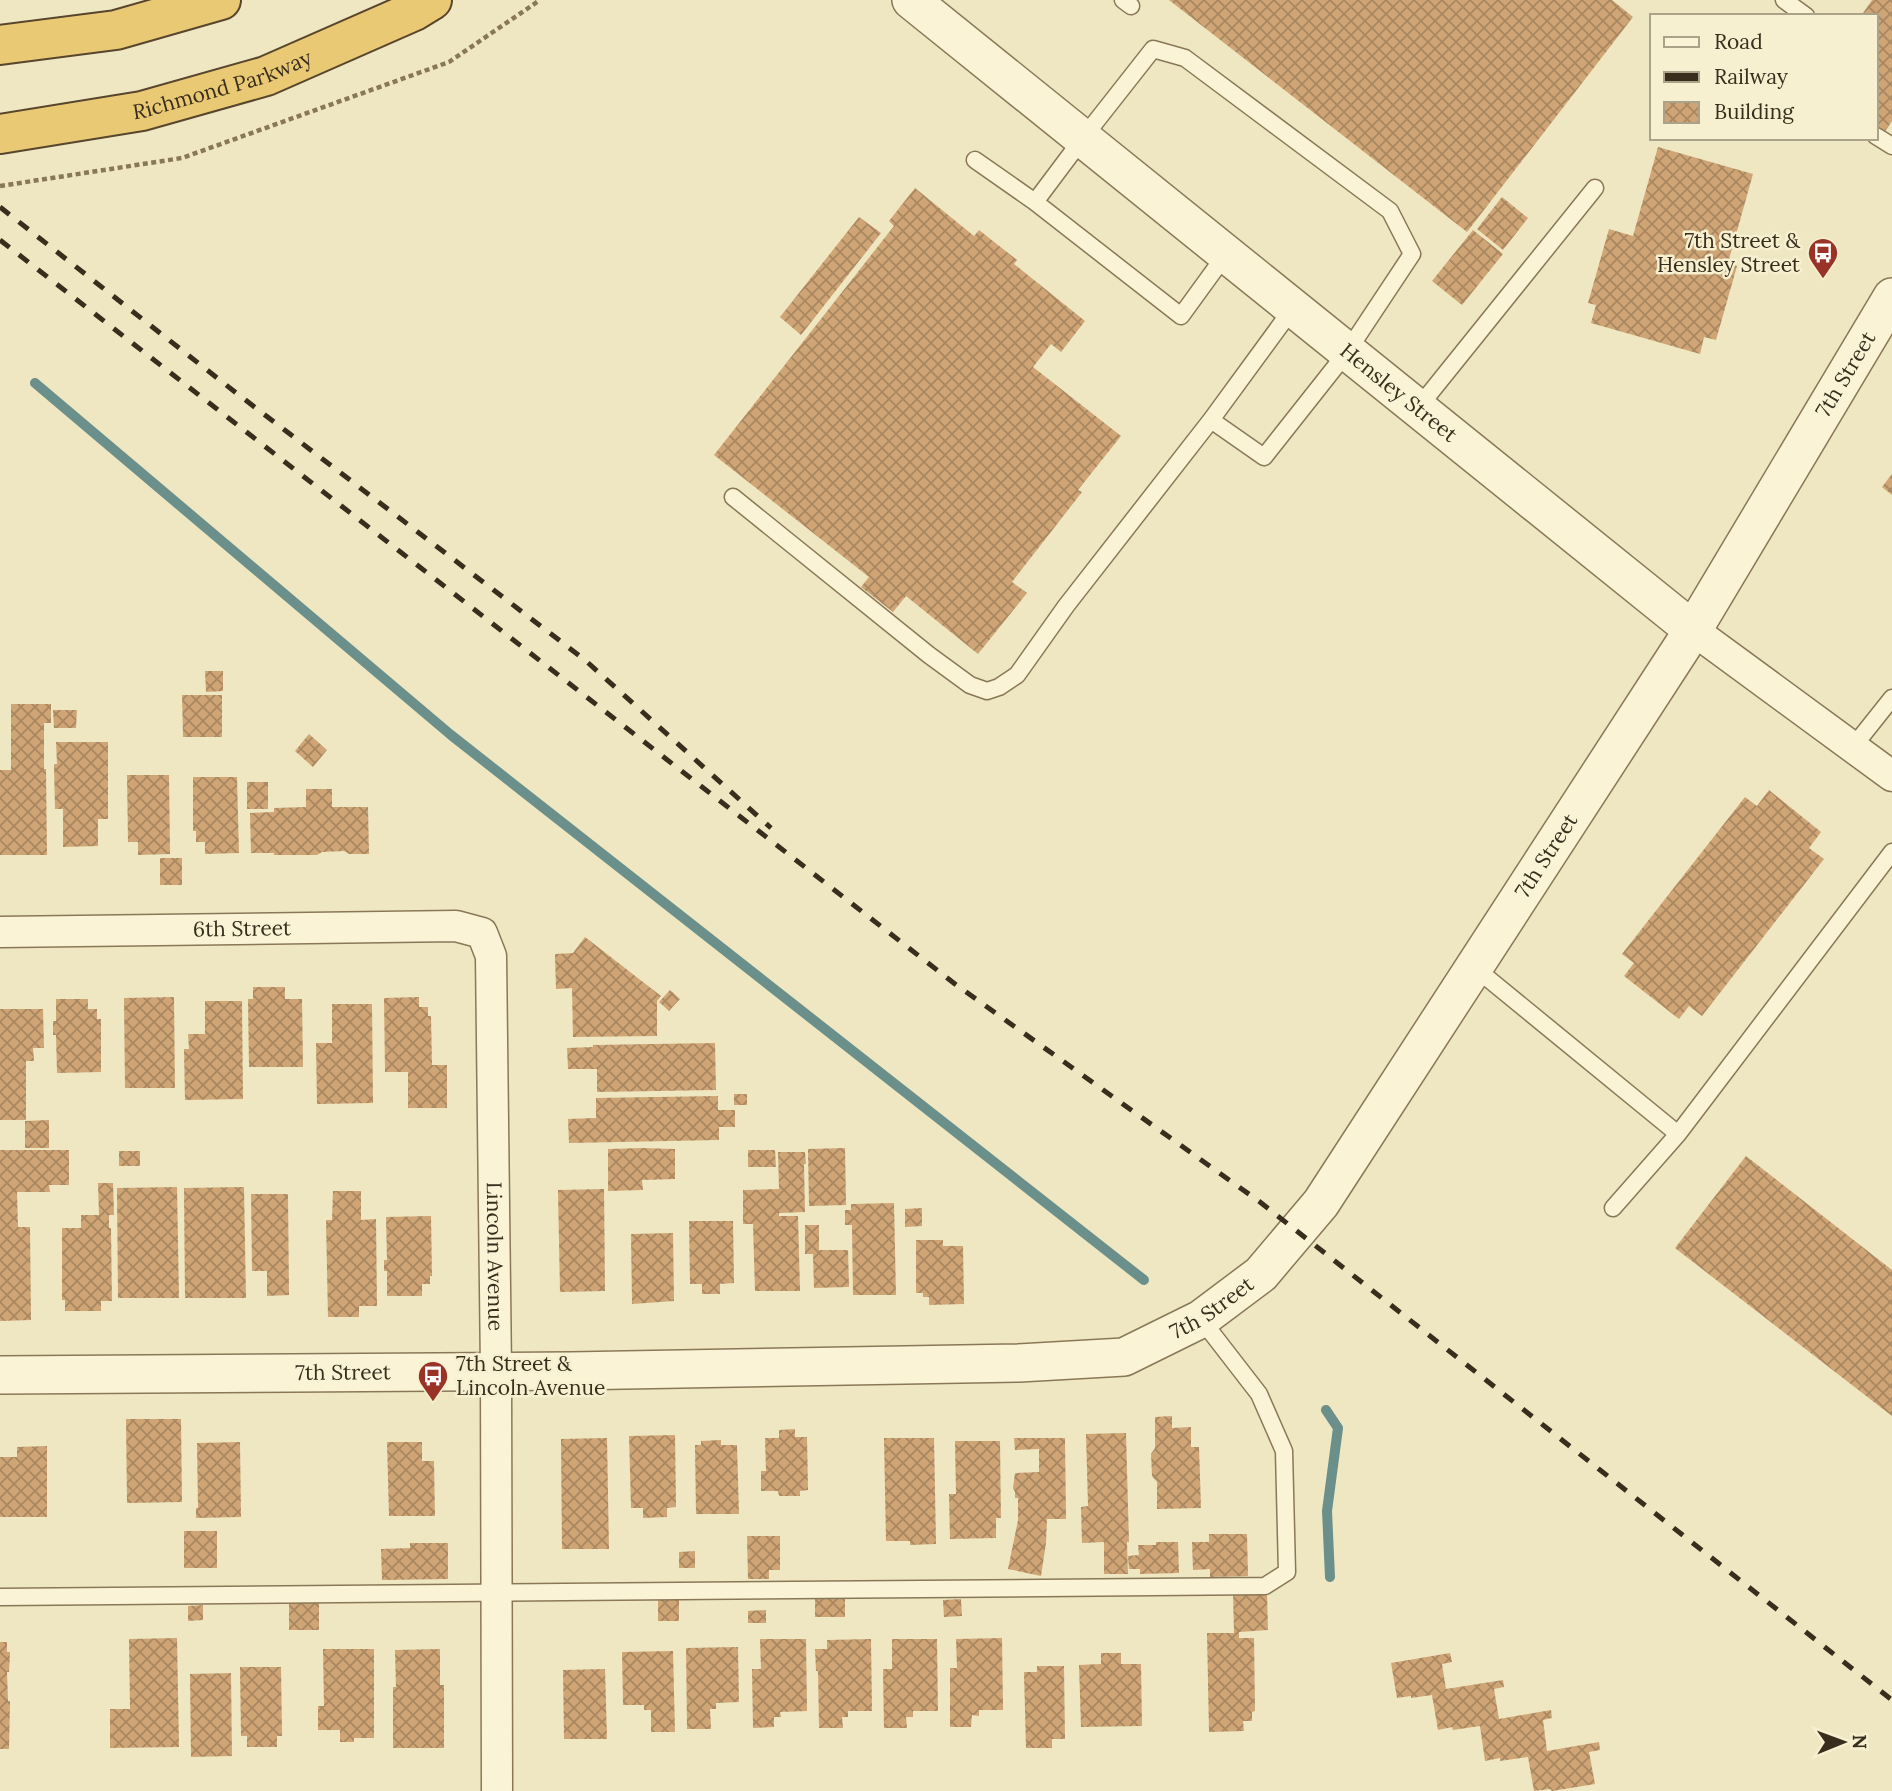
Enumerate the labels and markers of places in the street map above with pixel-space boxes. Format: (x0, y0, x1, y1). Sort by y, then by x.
place label: 7th Street & Hensley Street (1657, 227, 1801, 278)
bus stop icon: 7th Street & Hensley Street (1806, 236, 1840, 280)
place label: 7th Street & Lincoln Avenue (456, 1350, 605, 1401)
bus stop icon: 7th Street & Lincoln Avenue (416, 1359, 450, 1403)

